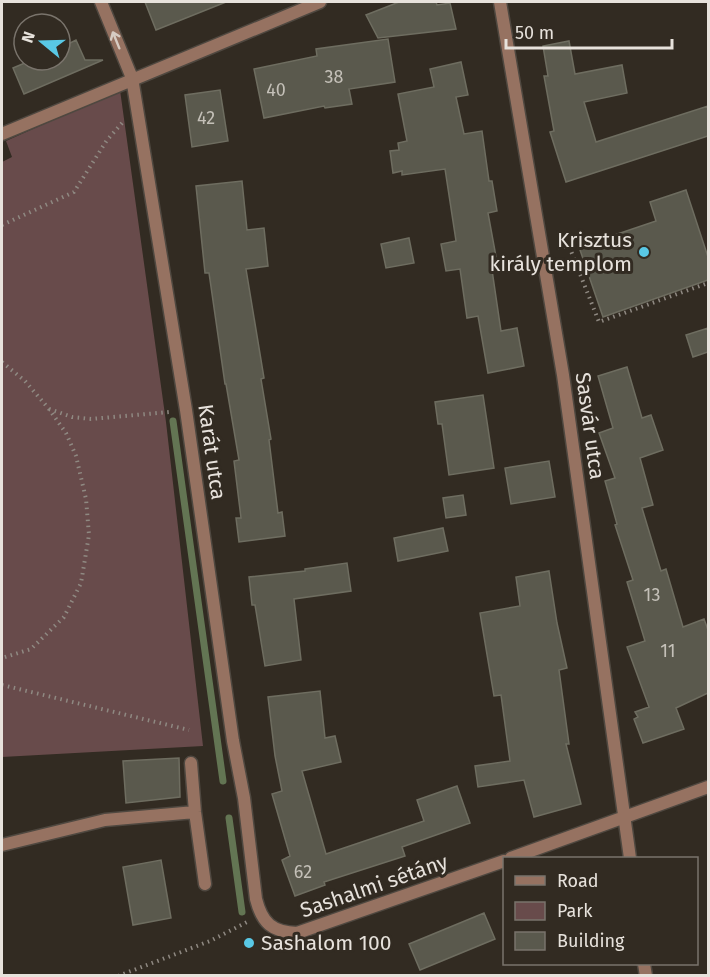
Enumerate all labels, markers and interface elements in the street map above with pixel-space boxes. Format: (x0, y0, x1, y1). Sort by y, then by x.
north arrow (12, 12, 72, 72)
scale bar (506, 12, 672, 50)
text: 50 m (515, 22, 554, 44)
text: N (18, 29, 39, 45)
one-way arrow (110, 31, 121, 50)
house number: 38 (325, 66, 344, 88)
house number: 40 (266, 79, 286, 101)
house number: 42 (197, 107, 215, 129)
place label: Krisztus király templom (489, 227, 632, 277)
marker: Krisztus király templom (637, 245, 651, 259)
street label: Sasvár utca (570, 371, 610, 481)
street label: Karát utca (192, 402, 232, 502)
house number: 13 (644, 584, 660, 606)
house number: 11 (660, 640, 676, 662)
street label: Sashalmi sétány (297, 848, 452, 923)
legend (503, 857, 698, 965)
house number: 62 (294, 861, 312, 883)
text: Road (557, 870, 599, 892)
text: Park (557, 900, 593, 922)
place label: Sashalom 100 (261, 930, 391, 956)
text: Building (557, 930, 625, 952)
marker: Sashalom 100 (242, 936, 256, 950)

